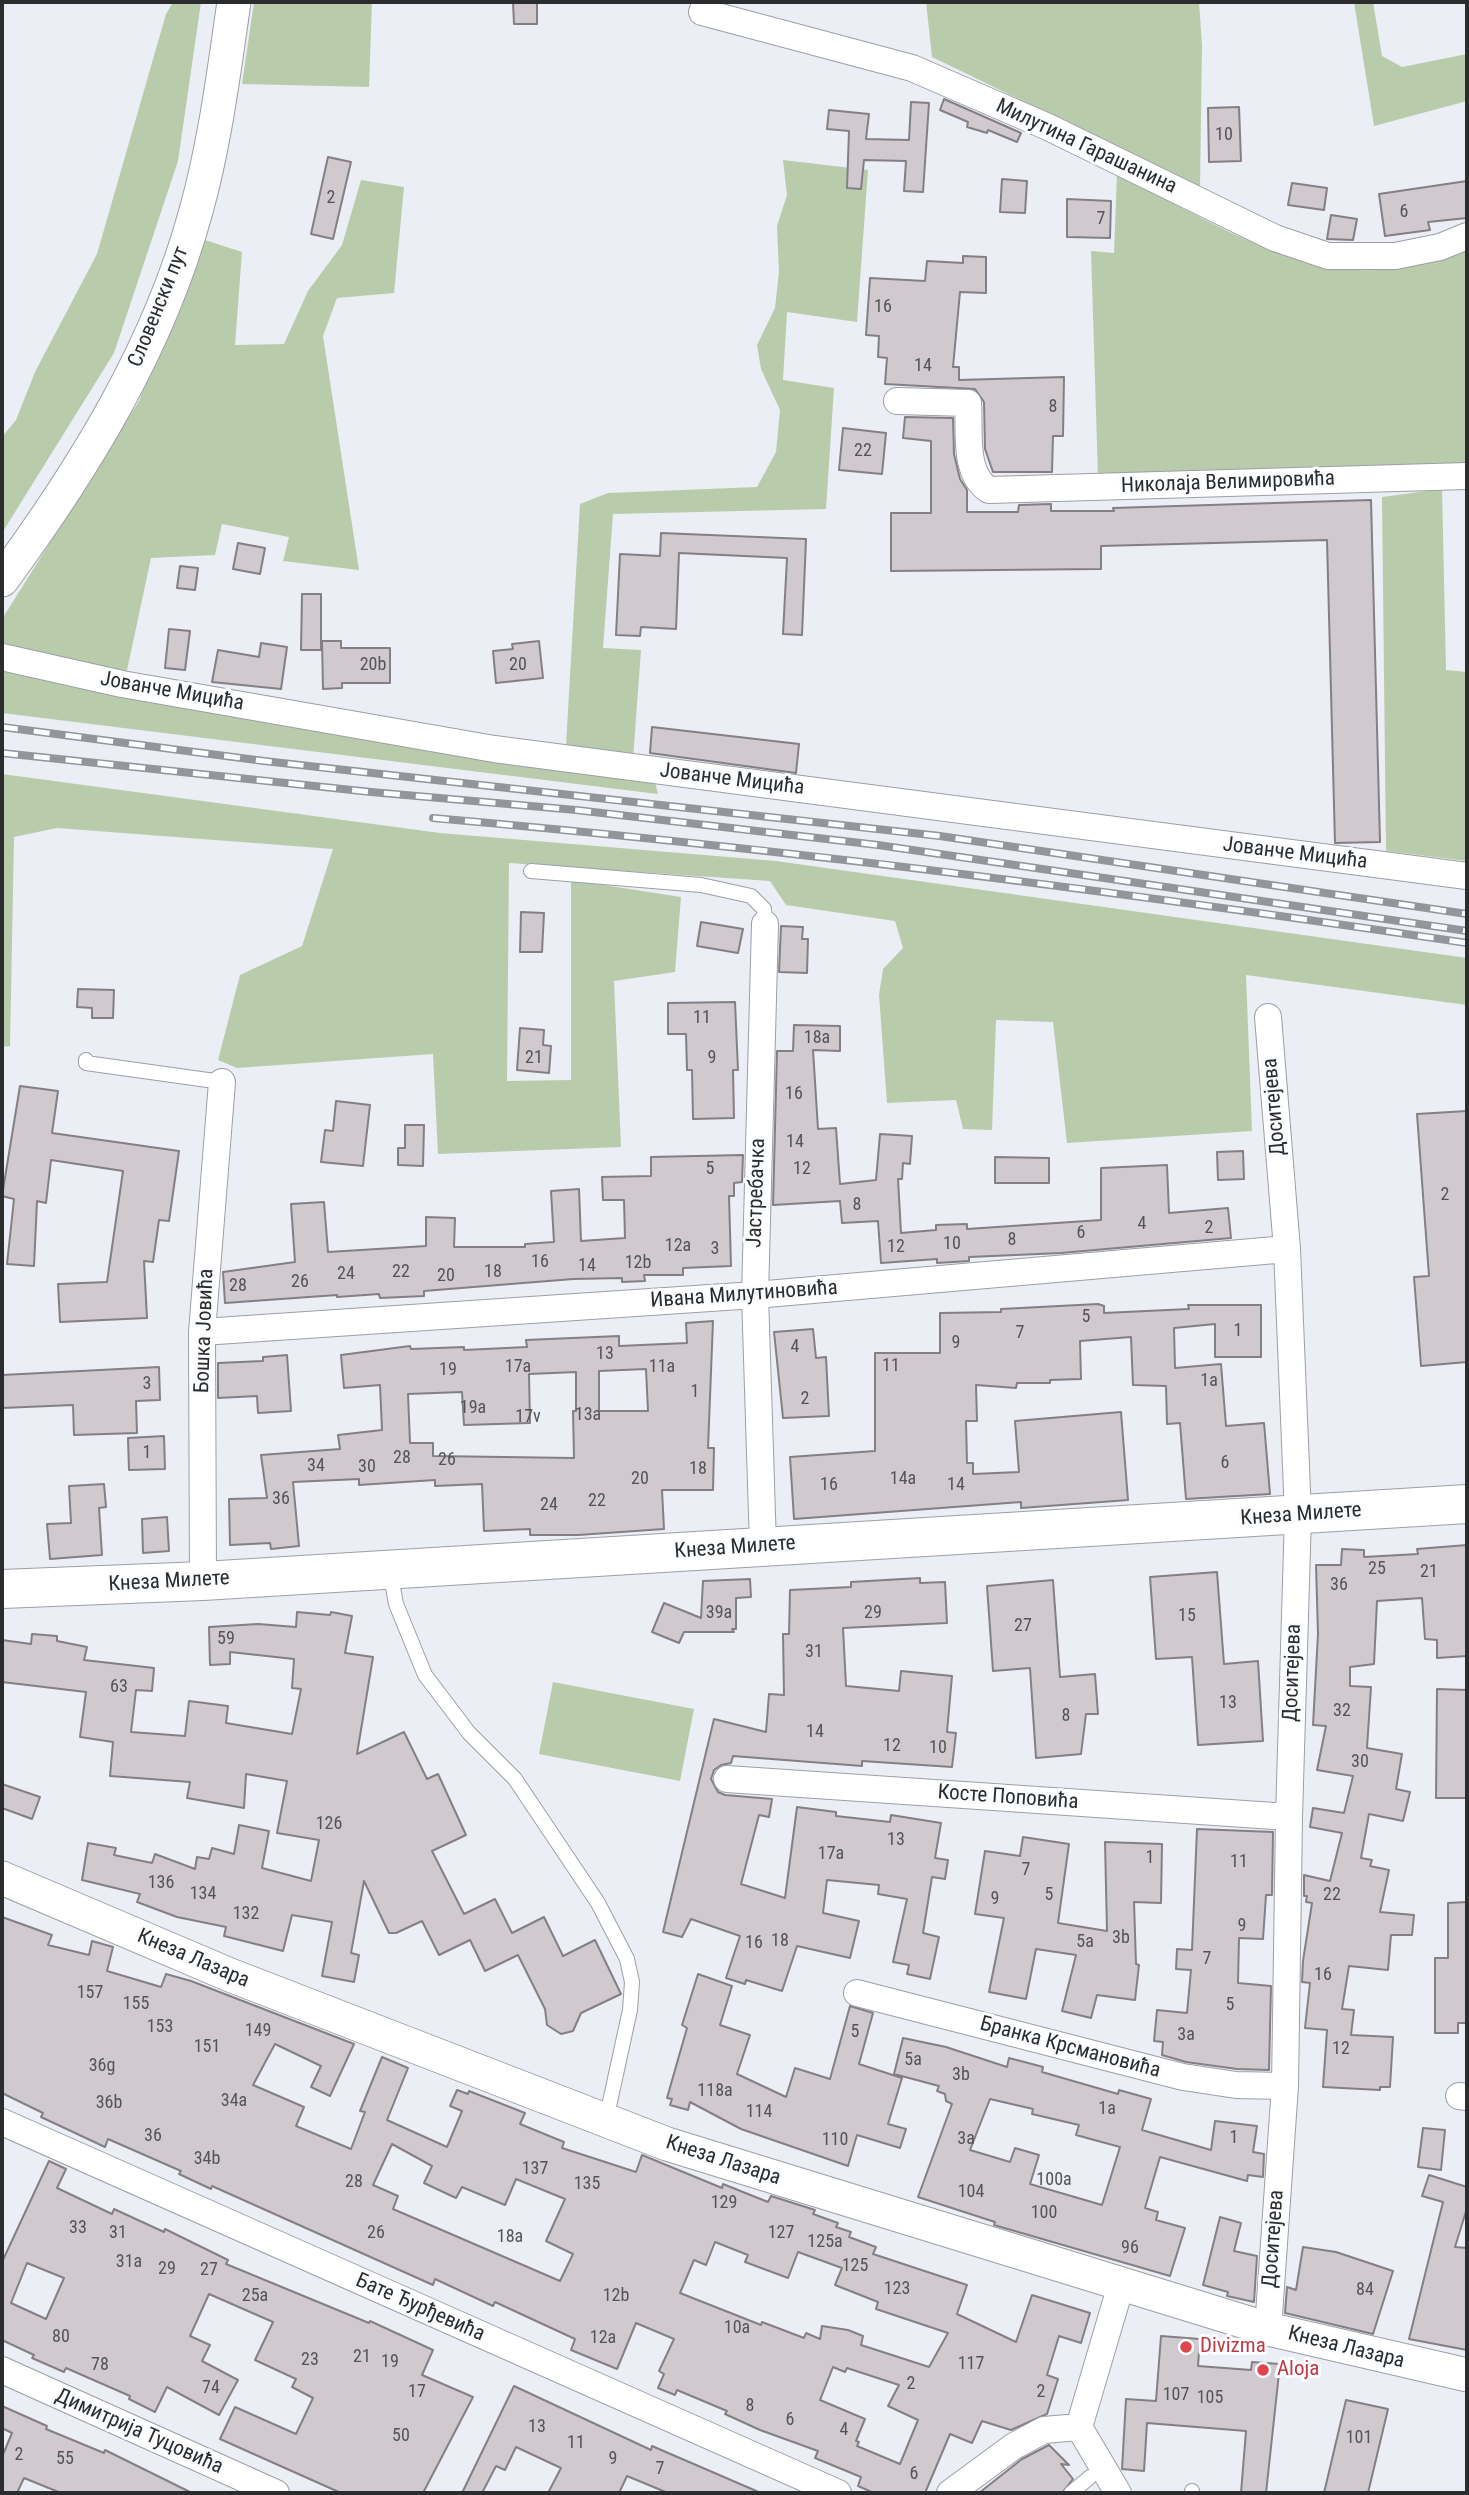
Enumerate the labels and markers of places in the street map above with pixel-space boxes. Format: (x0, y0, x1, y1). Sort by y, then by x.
place label: Divizma (1200, 2334, 1266, 2360)
marker: Divizma (1178, 2339, 1194, 2355)
place label: Aloja (1277, 2357, 1319, 2383)
marker: Aloja (1255, 2362, 1271, 2378)

